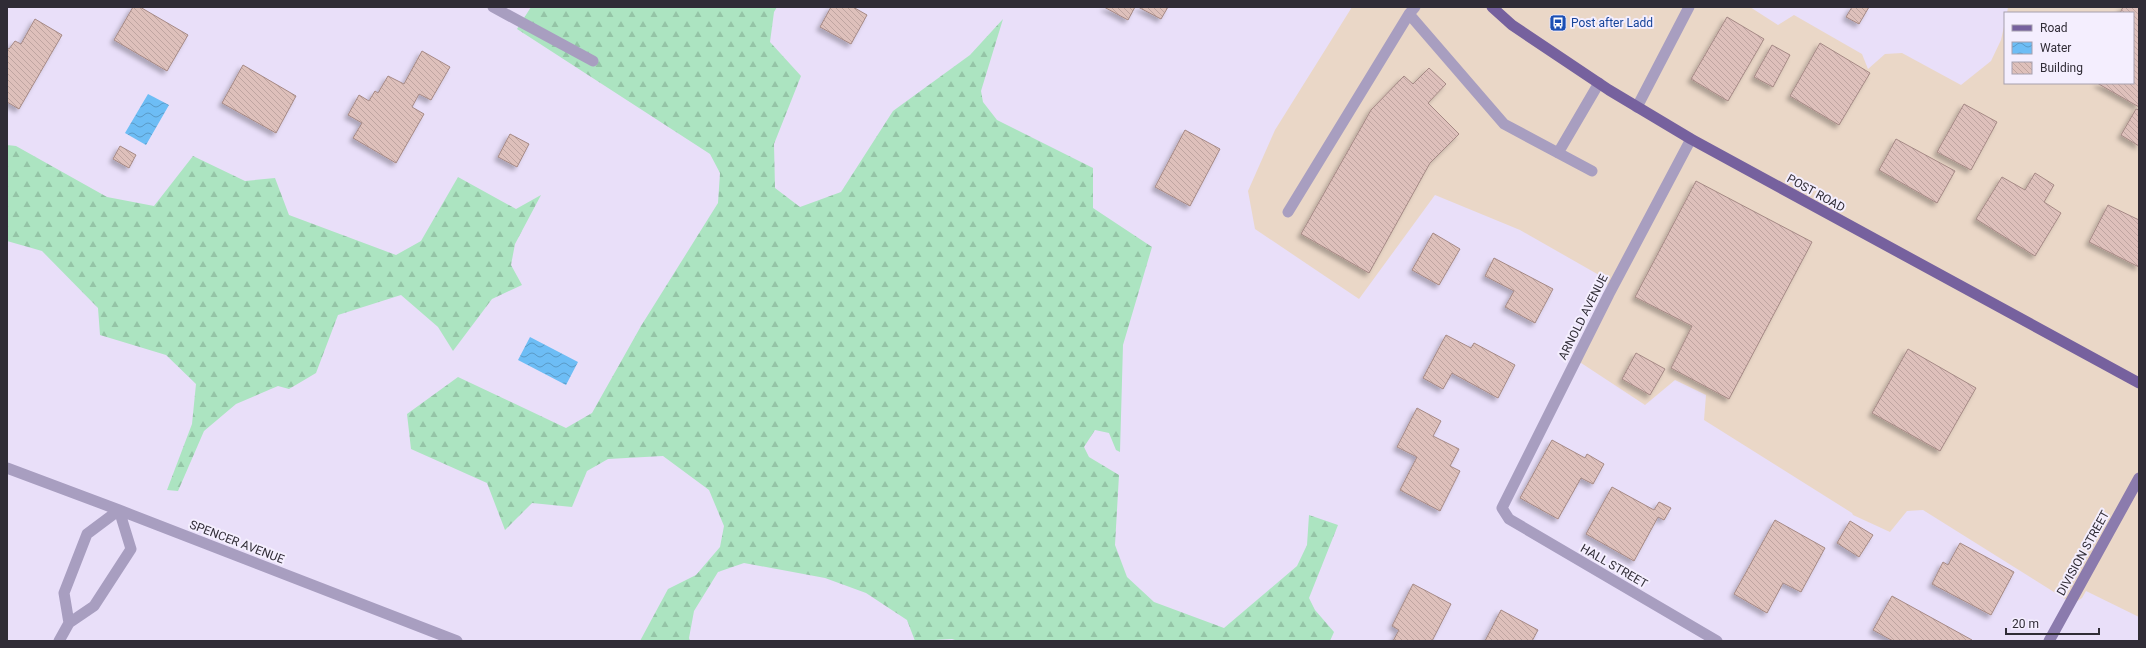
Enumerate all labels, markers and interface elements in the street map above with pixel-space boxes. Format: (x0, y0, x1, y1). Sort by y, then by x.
legend (2004, 12, 2134, 84)
bus stop icon: Post after Ladd (1548, 13, 1568, 33)
place label: Post after Ladd (1571, 16, 1653, 30)
text: Road (2040, 21, 2068, 35)
text: Water (2040, 41, 2071, 55)
text: Building (2040, 61, 2083, 75)
street label: POST ROAD (1785, 171, 1848, 215)
street label: ARNOLD AVENUE (1555, 272, 1611, 362)
street label: DIVISION STREET (2054, 508, 2112, 598)
street label: SPENCER AVENUE (188, 518, 286, 567)
street label: HALL STREET (1578, 541, 1650, 591)
scale bar (2006, 610, 2099, 636)
text: 20 m (2012, 617, 2039, 631)

